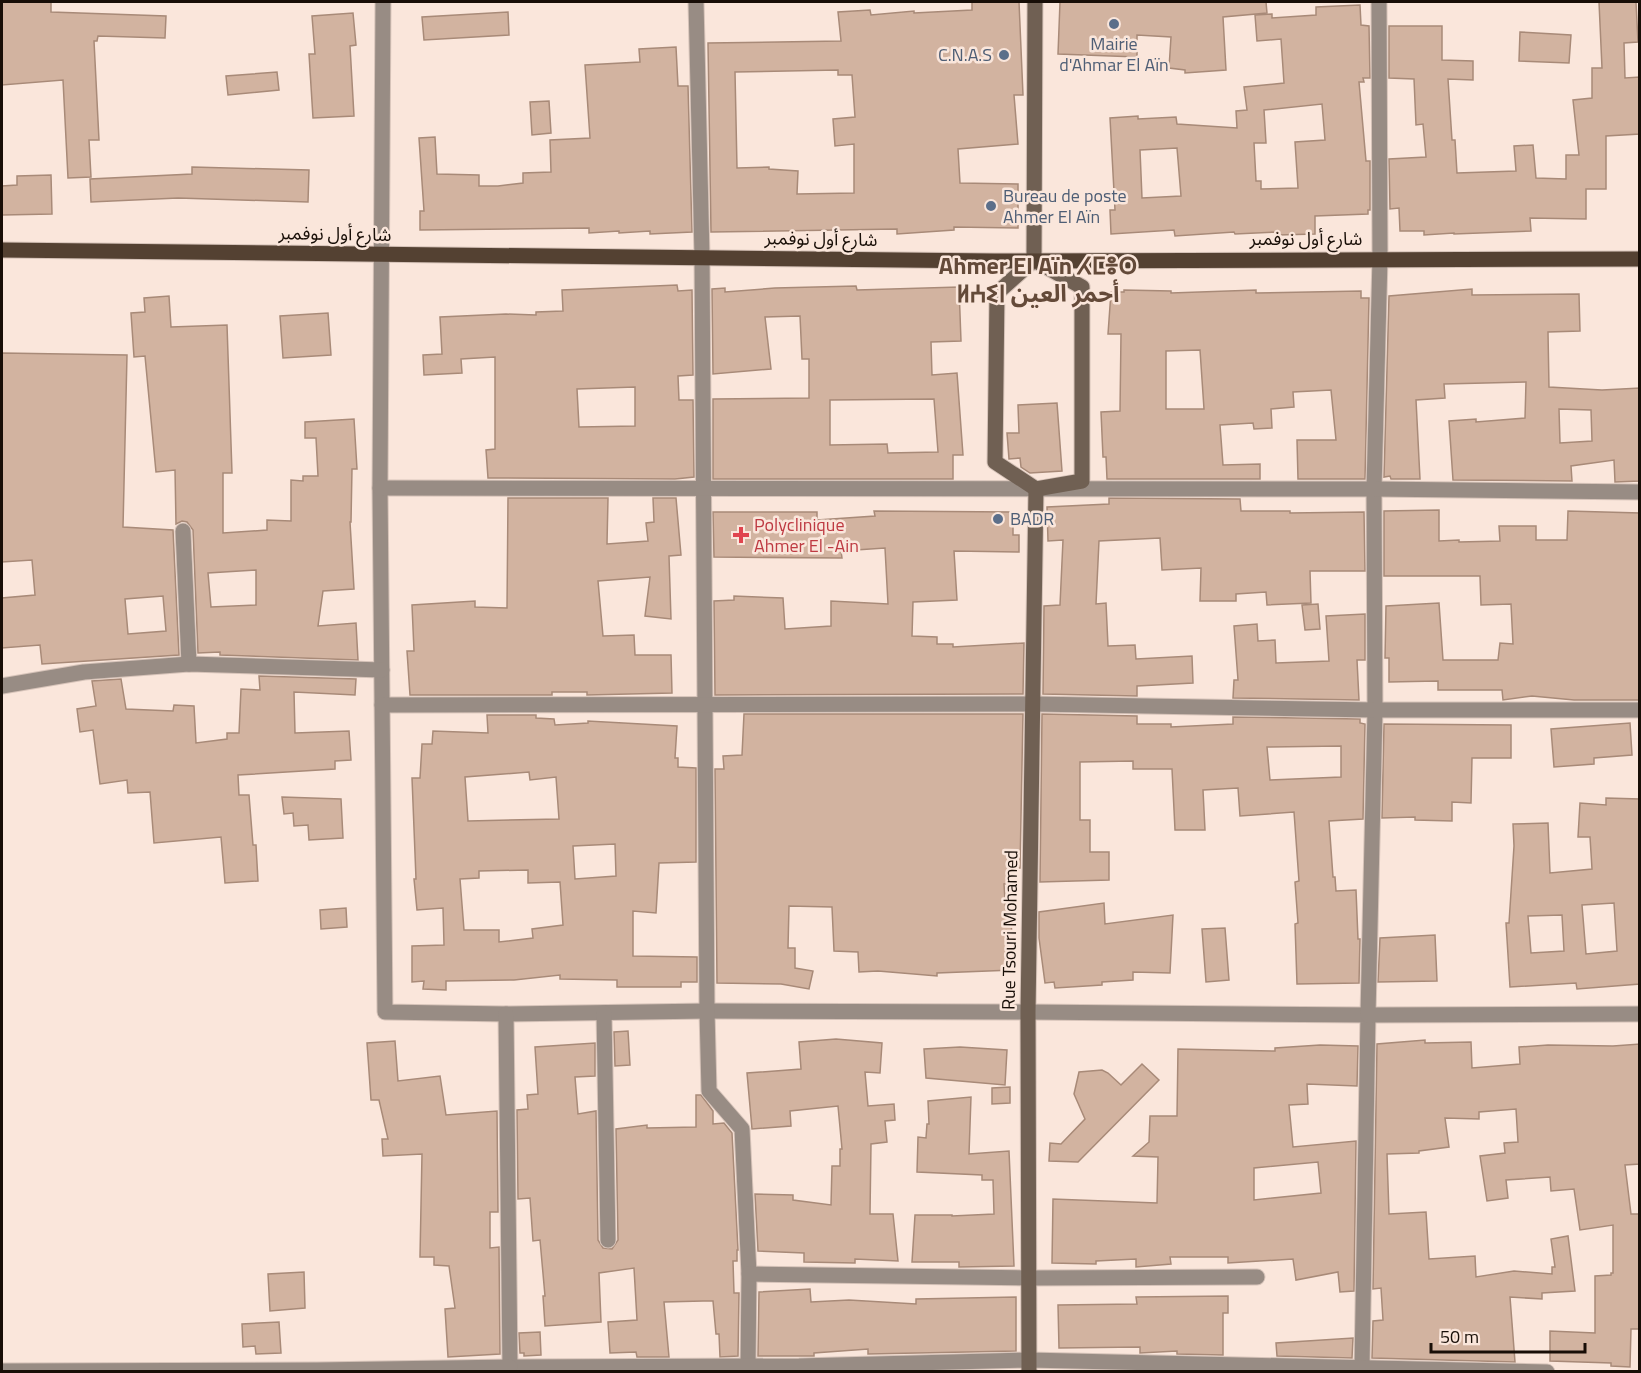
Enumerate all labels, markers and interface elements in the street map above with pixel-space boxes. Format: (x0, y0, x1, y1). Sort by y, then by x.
marker: Mairie d'Ahmar El Aïn (1107, 17, 1121, 31)
place label: Mairie d'Ahmar El Aïn (1059, 30, 1169, 78)
place label: C.N.A.S (938, 41, 992, 68)
marker: C.N.A.S (997, 48, 1011, 62)
place label: Bureau de poste Ahmer El Aïn (1003, 182, 1127, 230)
marker: Bureau de poste Ahmer El Aïn (984, 199, 998, 213)
street label: شارع أول نوفمبر (277, 219, 392, 249)
street label: شارع أول نوفمبر (763, 224, 878, 254)
street label: شارع أول نوفمبر (1249, 225, 1362, 253)
district label: Ahmer El Aïn ⵃⵎⴻⵔ ⵍⵄⵉⵏ أحمر العين (939, 247, 1137, 311)
place label: BADR (1010, 505, 1054, 532)
place label: Polyclinique Ahmer El -Ain (754, 511, 859, 559)
marker: BADR (991, 512, 1005, 526)
marker: Polyclinique Ahmer El -Ain (732, 526, 750, 544)
street label: Rue Tsouri Mohamed (995, 850, 1024, 1010)
scale bar (1431, 1316, 1586, 1354)
text: 50 m (1440, 1323, 1479, 1350)

